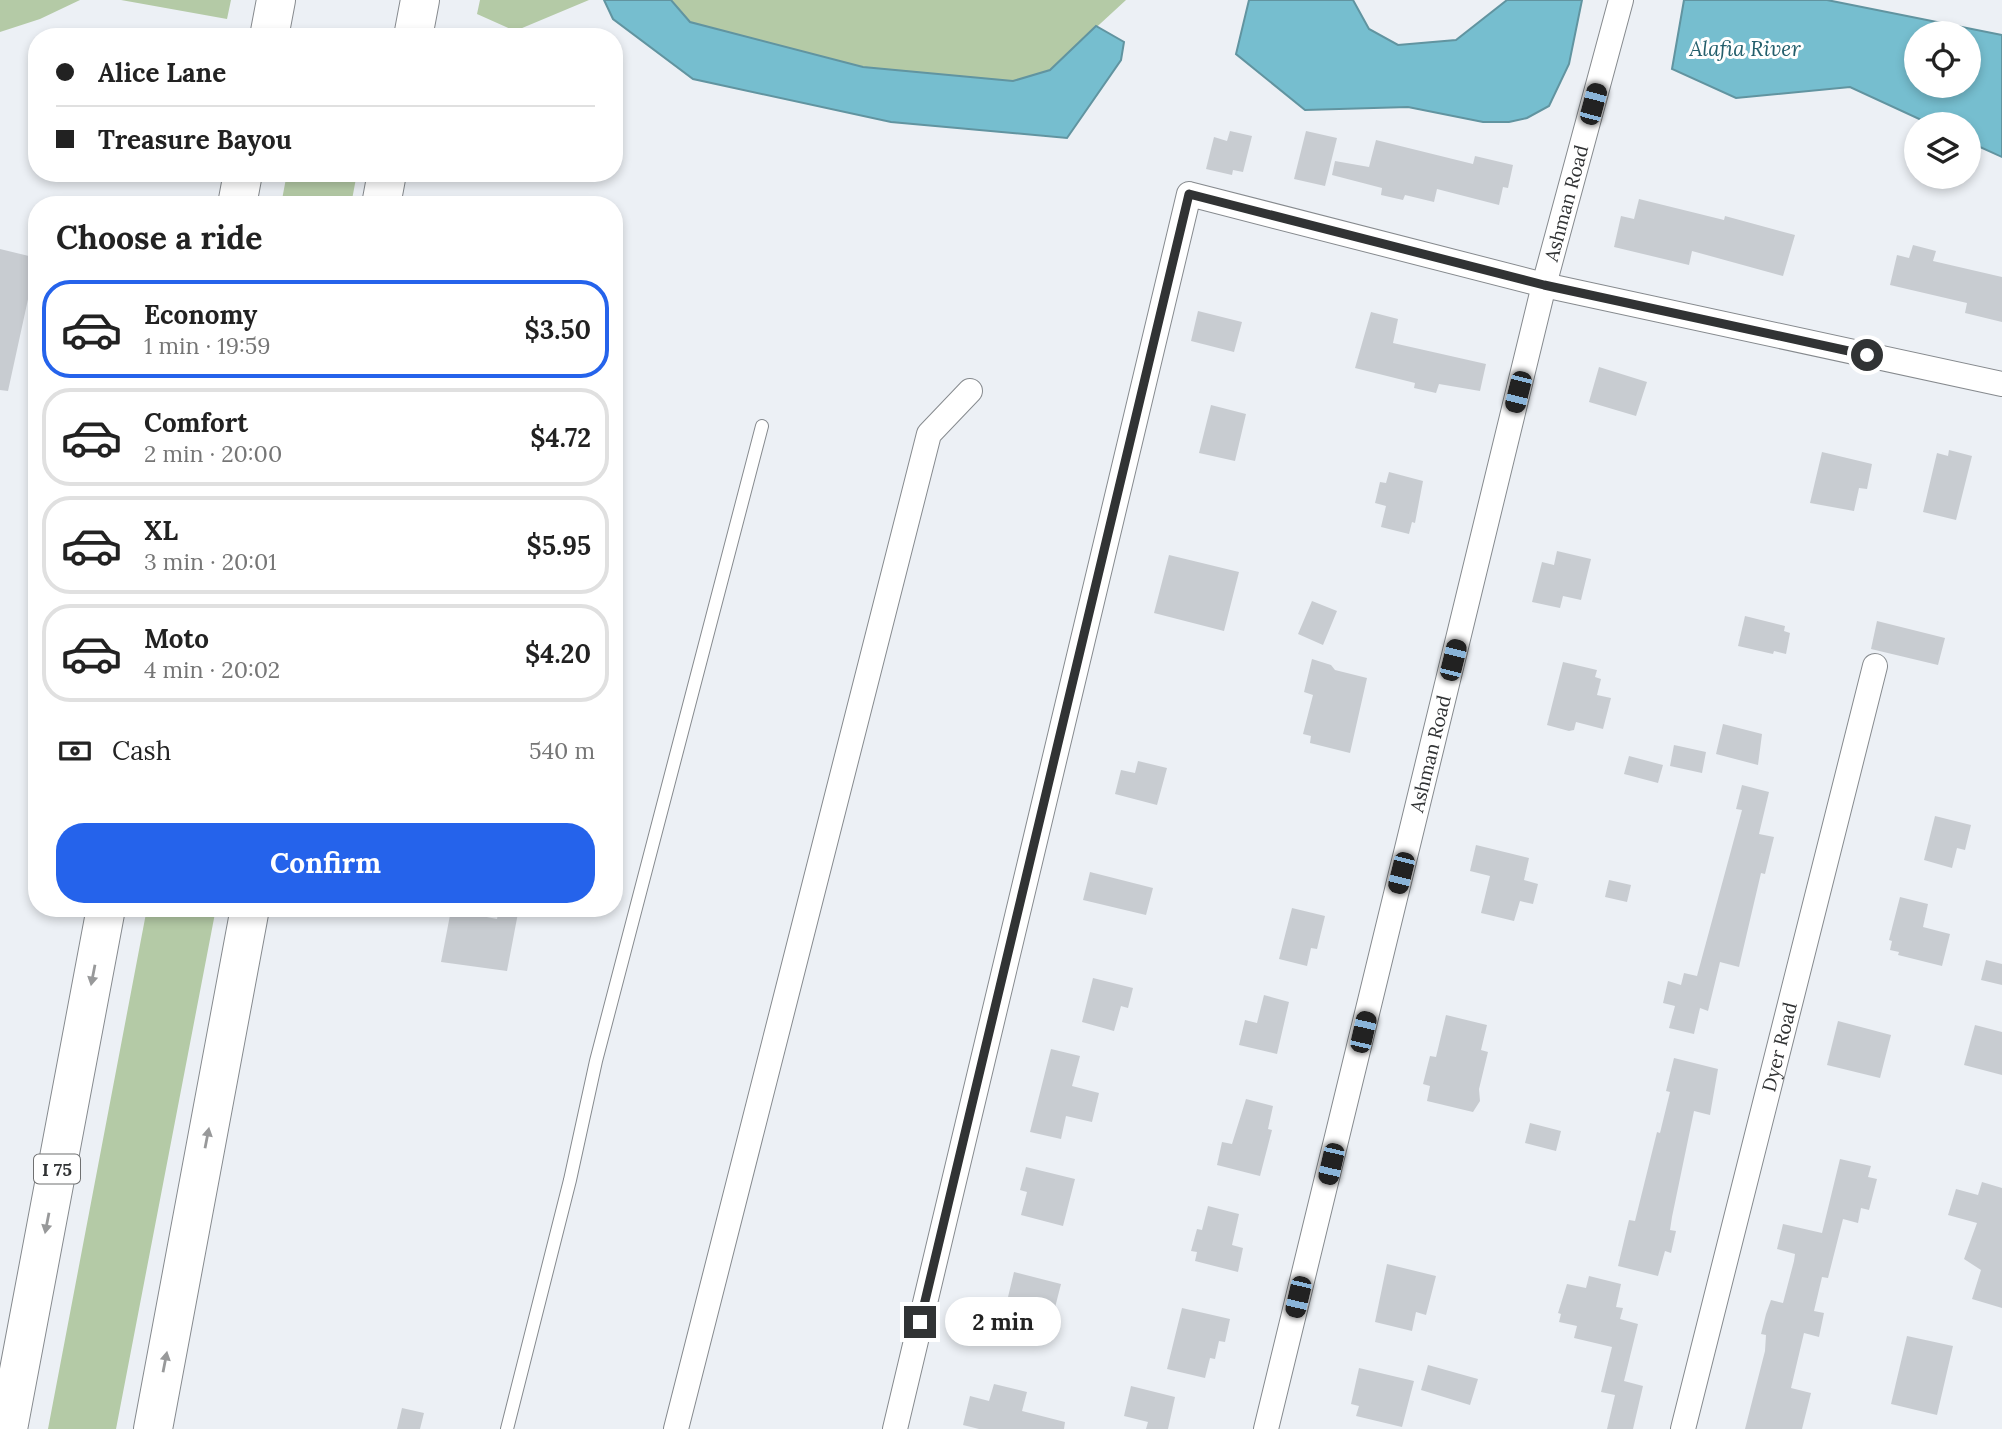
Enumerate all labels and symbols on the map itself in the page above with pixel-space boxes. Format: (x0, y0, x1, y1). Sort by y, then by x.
water label: Alafia River (1688, 35, 1801, 62)
car (1578, 81, 1609, 127)
street label: Ashman Road (1539, 142, 1593, 265)
route start (1851, 339, 1883, 371)
car (1503, 369, 1534, 415)
car (1438, 637, 1469, 683)
street label: Ashman Road (1404, 693, 1456, 816)
car (1386, 850, 1417, 896)
one-way arrow (88, 964, 99, 986)
street label: Dyer Road (1756, 1000, 1802, 1094)
car (1349, 1009, 1378, 1055)
one-way arrow (202, 1127, 213, 1149)
car (1317, 1141, 1346, 1187)
road number: I 75 (34, 1154, 80, 1184)
one-way arrow (41, 1212, 52, 1234)
car (1284, 1274, 1313, 1320)
callout: 2 min (944, 1298, 1060, 1346)
route end (904, 1306, 936, 1338)
one-way arrow (160, 1351, 171, 1373)

